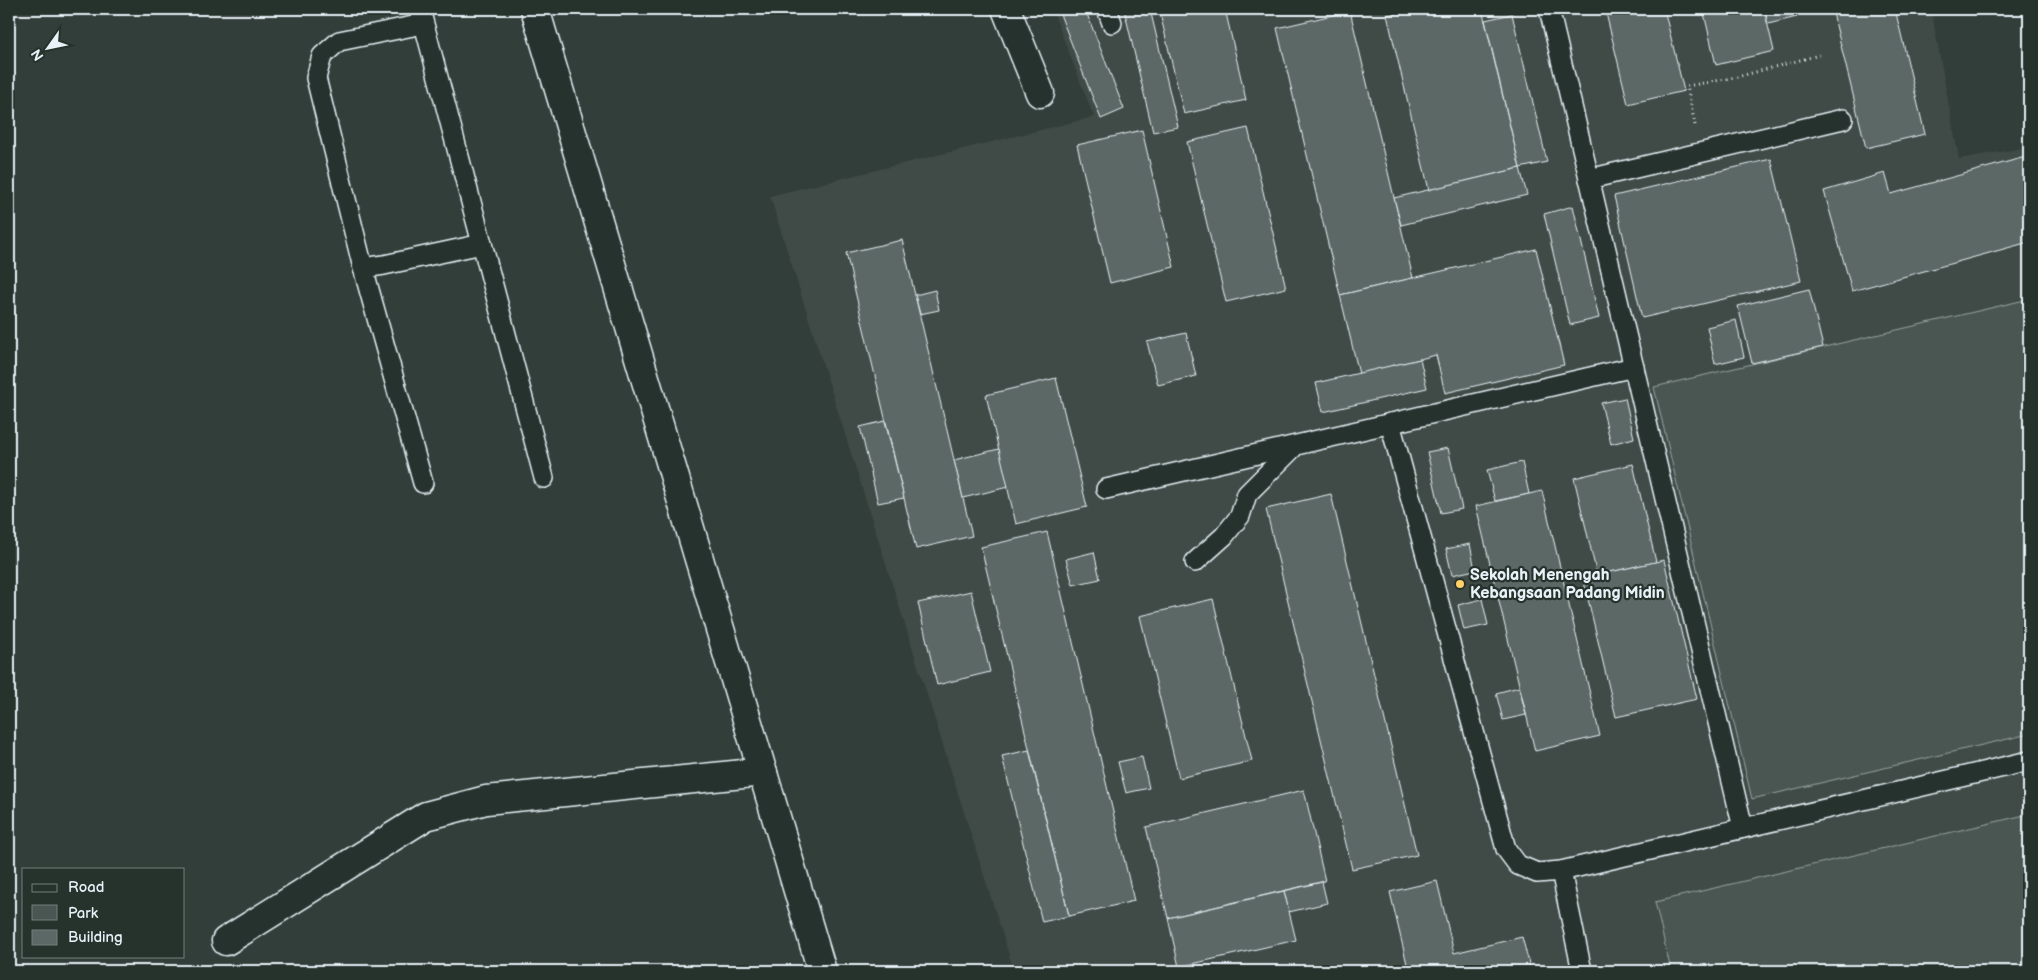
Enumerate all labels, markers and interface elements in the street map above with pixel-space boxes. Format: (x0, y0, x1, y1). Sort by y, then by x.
north arrow (22, 22, 72, 72)
text: N (28, 46, 48, 64)
place label: Sekolah Menengah Kebangsaan Padang Midin (1470, 566, 1665, 603)
marker: Sekolah Menengah Kebangsaan Padang Midin (1454, 578, 1466, 590)
legend (22, 868, 185, 958)
text: Road (68, 878, 104, 897)
text: Park (68, 904, 99, 923)
text: Building (68, 928, 123, 947)

